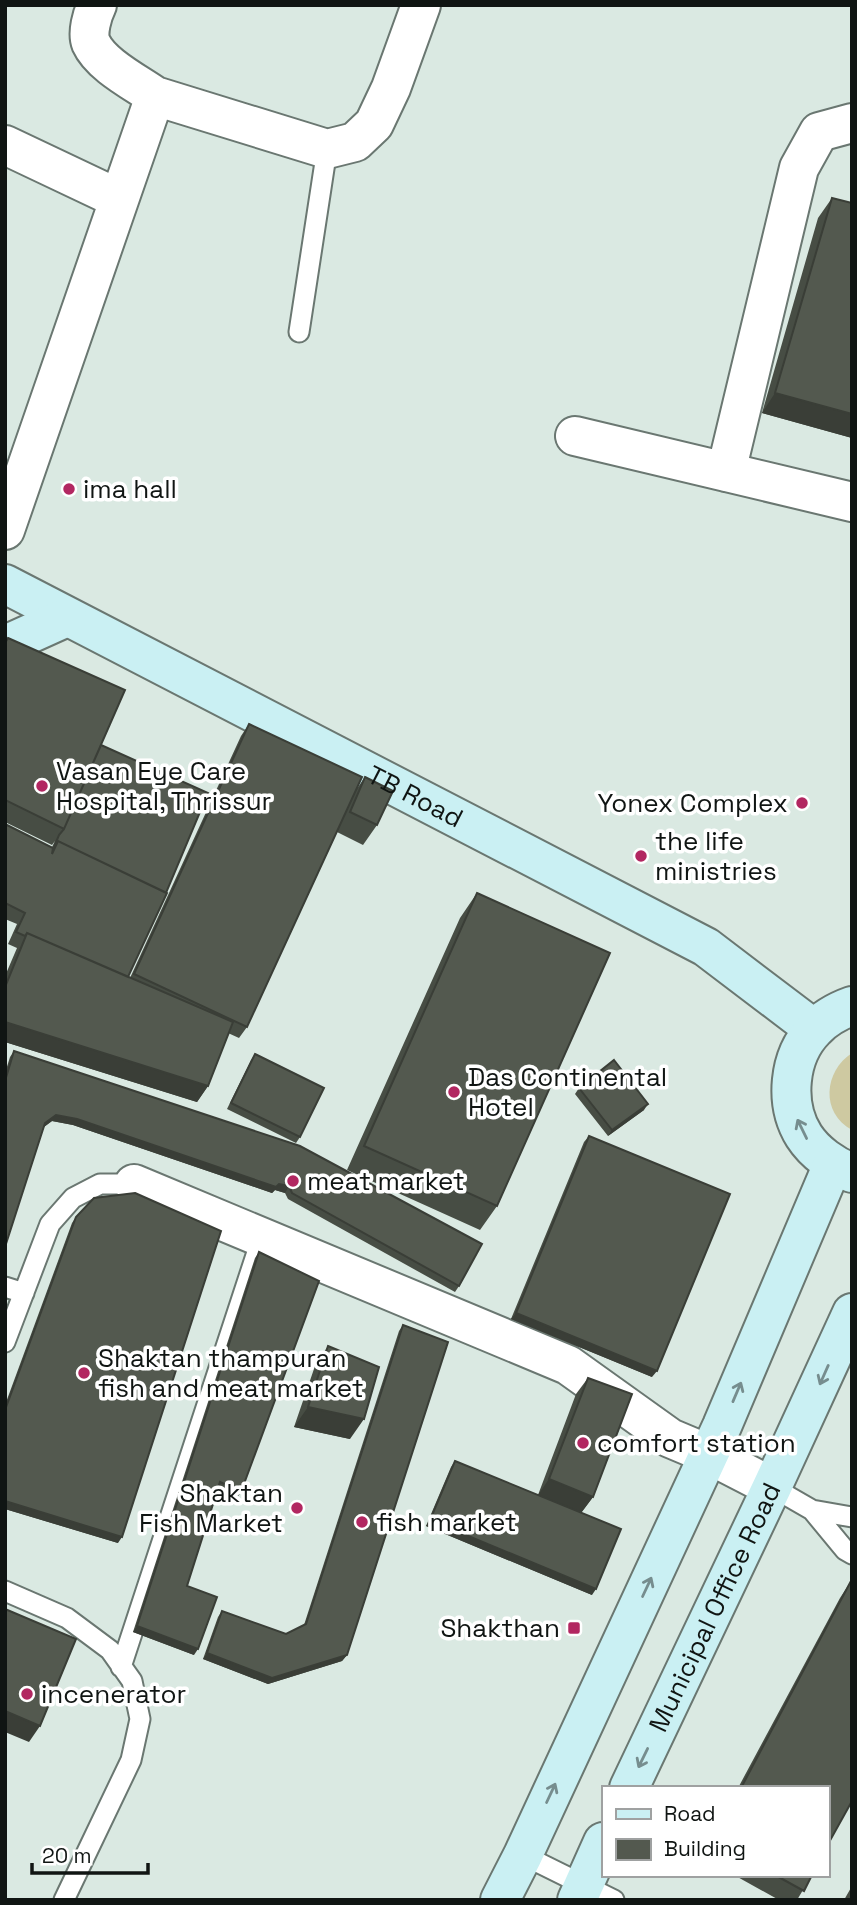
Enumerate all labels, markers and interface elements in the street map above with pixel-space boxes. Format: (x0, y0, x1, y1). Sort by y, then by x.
place label: ima hall (83, 472, 177, 506)
marker: ima hall (61, 481, 77, 497)
place label: Vasan Eye Care Hospital, Thrissur (56, 754, 271, 818)
street label: TB Road (362, 758, 469, 835)
marker: Vasan Eye Care Hospital, Thrissur (34, 778, 50, 794)
place label: Yonex Complex (598, 786, 788, 820)
marker: Yonex Complex (794, 795, 810, 811)
place label: the life ministries (655, 824, 777, 888)
marker: the life ministries (633, 848, 649, 864)
place label: Das Continental Hotel (468, 1060, 667, 1124)
marker: Das Continental Hotel (446, 1084, 462, 1100)
one-way arrow (795, 1119, 808, 1140)
place label: meat market (307, 1164, 465, 1198)
marker: meat market (285, 1173, 301, 1189)
place label: Shaktan thampuran fish and meat market (98, 1341, 364, 1405)
one-way arrow (817, 1364, 830, 1385)
marker: Shaktan thampuran fish and meat market (76, 1365, 92, 1381)
one-way arrow (731, 1382, 744, 1403)
place label: comfort station (597, 1426, 796, 1460)
marker: comfort station (575, 1435, 591, 1451)
place label: Shaktan Fish Market (139, 1476, 283, 1540)
street label: Municipal Office Road (641, 1477, 789, 1737)
marker: Shaktan Fish Market (289, 1500, 305, 1516)
place label: fish market (376, 1505, 517, 1539)
marker: fish market (354, 1514, 370, 1530)
one-way arrow (641, 1577, 654, 1598)
place label: Shakthan (440, 1611, 560, 1645)
marker: Shakthan (566, 1620, 582, 1636)
place label: incenerator (41, 1677, 186, 1711)
marker: incenerator (19, 1686, 35, 1702)
one-way arrow (636, 1747, 649, 1768)
one-way arrow (546, 1783, 559, 1804)
legend (602, 1786, 829, 1877)
text: Road (664, 1800, 716, 1827)
scale bar (32, 1832, 147, 1876)
text: Building (664, 1835, 746, 1862)
text: 20 m (42, 1842, 92, 1869)

